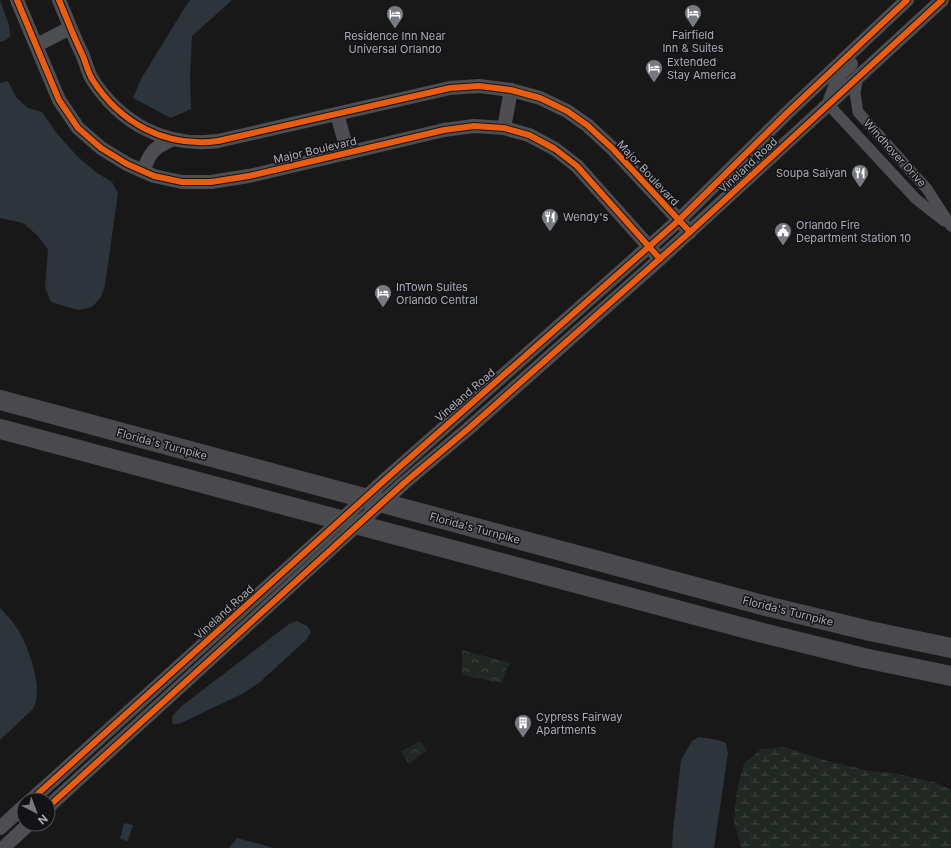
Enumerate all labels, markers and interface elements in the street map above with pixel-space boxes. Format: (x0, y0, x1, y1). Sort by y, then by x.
hotel icon: Fairfield Inn & Suites (683, 3, 703, 28)
hotel icon: Residence Inn Near Universal Orlando (385, 4, 405, 29)
place label: Fairfield Inn & Suites (662, 28, 724, 55)
place label: Residence Inn Near Universal Orlando (344, 29, 446, 56)
place label: Extended Stay America (667, 55, 736, 82)
hotel icon: Extended Stay America (644, 58, 664, 83)
street label: Windhover Drive (861, 116, 929, 190)
street label: Major Boulevard (272, 134, 358, 166)
street label: Vineland Road (716, 134, 780, 196)
street label: Major Boulevard (614, 137, 682, 209)
restaurant icon: Soupa Saiyan (850, 163, 870, 188)
place label: Soupa Saiyan (776, 166, 847, 180)
restaurant icon: Wendy's (540, 207, 560, 232)
place label: Wendy's (563, 210, 608, 224)
place label: Orlando Fire Department Station 10 (796, 218, 911, 245)
public building icon: Orlando Fire Department Station 10 (773, 221, 793, 246)
place label: InTown Suites Orlando Central (396, 280, 478, 307)
hotel icon: InTown Suites Orlando Central (373, 283, 393, 308)
street label: Vineland Road (432, 365, 498, 425)
street label: Florida's Turnpike (115, 425, 209, 463)
street label: Florida's Turnpike (428, 509, 522, 547)
street label: Vineland Road (191, 582, 257, 642)
street label: Florida's Turnpike (741, 593, 835, 629)
place label: Cypress Fairway Apartments (536, 710, 623, 737)
building icon: Cypress Fairway Apartments (513, 713, 533, 738)
north arrow (16, 792, 56, 832)
text: N (35, 811, 50, 827)

